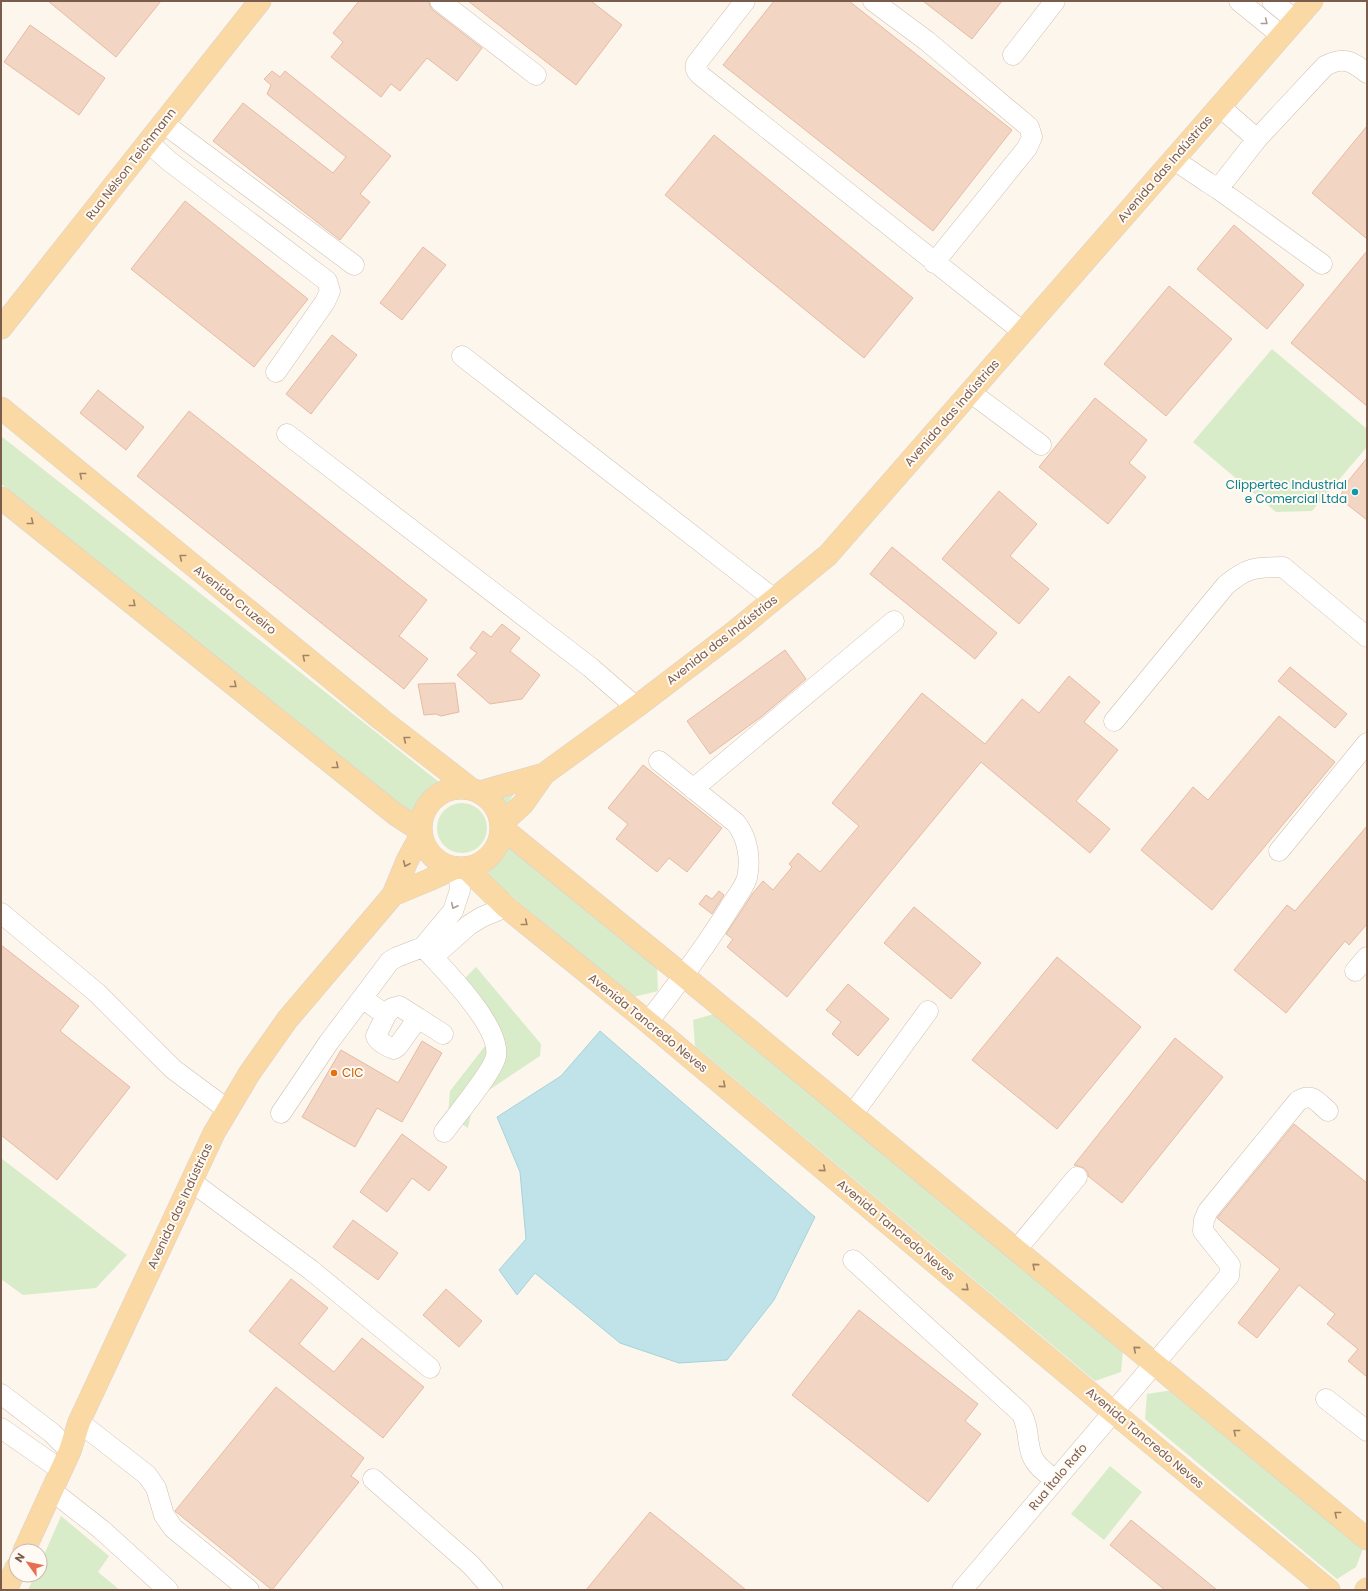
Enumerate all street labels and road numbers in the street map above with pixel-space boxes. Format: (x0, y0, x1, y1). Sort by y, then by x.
street label: Rua Nélson Teichmann (82, 104, 180, 223)
street label: Avenida das Indústrias (1113, 111, 1216, 226)
street label: Avenida das Indústrias (900, 355, 1003, 470)
street label: Avenida Cruzeiro (190, 561, 280, 638)
street label: Avenida das Indústrias (663, 591, 781, 688)
street label: Avenida Tancredo Neves (585, 969, 712, 1076)
street label: Avenida das Indústrias (143, 1140, 216, 1271)
street label: Avenida Tancredo Neves (834, 1175, 959, 1284)
street label: Avenida Tancredo Neves (1083, 1383, 1208, 1492)
street label: Rua Ítalo Rafo (1025, 1439, 1091, 1514)

